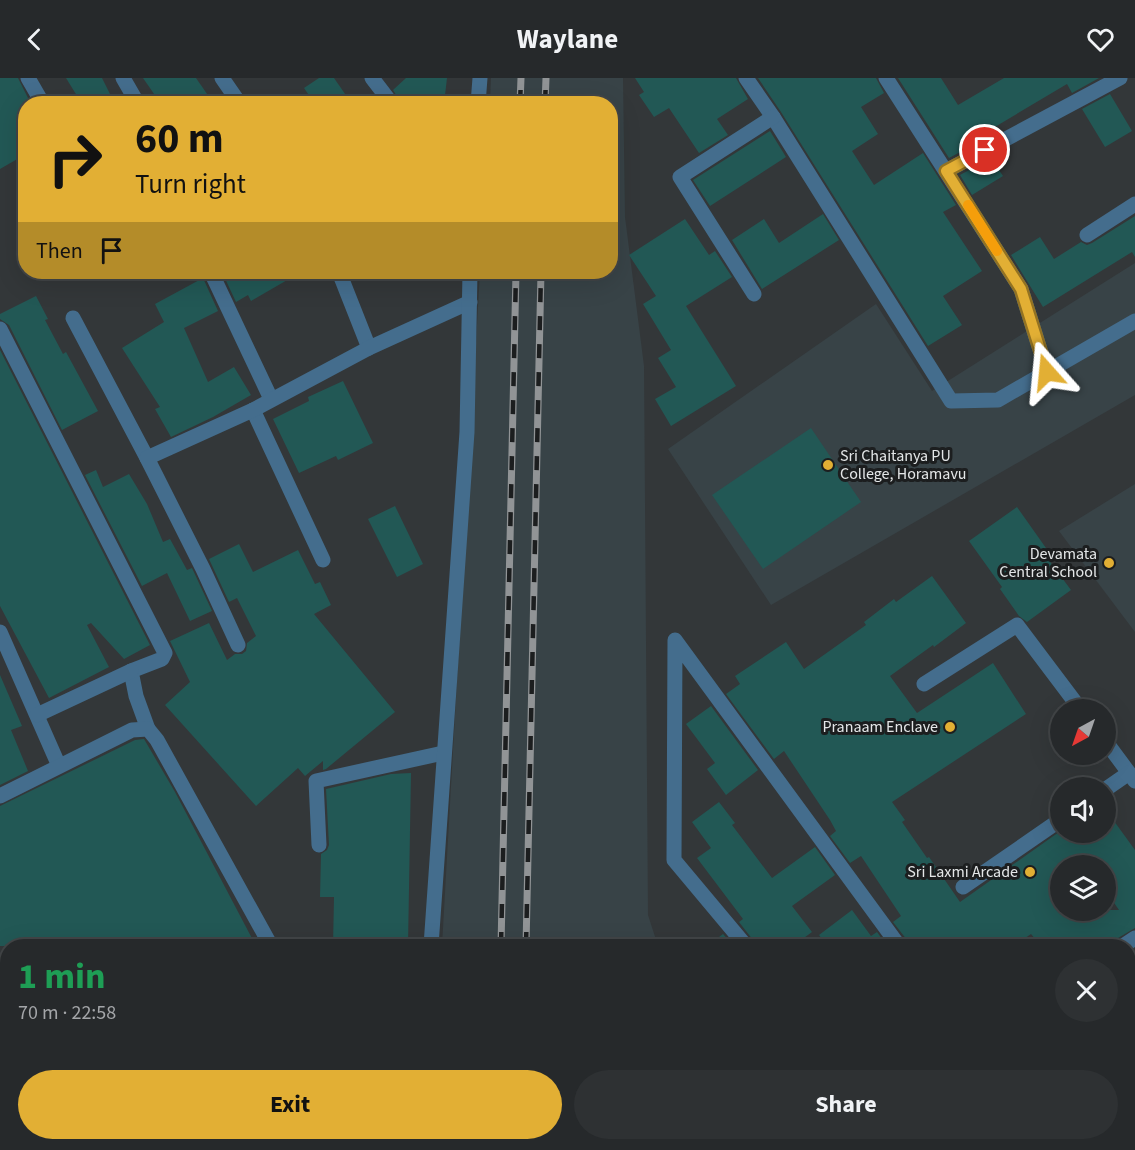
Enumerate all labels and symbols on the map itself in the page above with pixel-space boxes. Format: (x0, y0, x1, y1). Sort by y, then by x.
pin (959, 124, 1010, 175)
position arrow (1015, 340, 1079, 404)
place label: Sri Chaitanya PU College, Horamavu (840, 445, 967, 485)
marker: Sri Chaitanya PU College, Horamavu (821, 458, 835, 472)
place label: Devamata Central School (999, 543, 1097, 583)
marker: Devamata Central School (1102, 556, 1116, 570)
north arrow (1050, 699, 1116, 765)
place label: Pranaam Enclave (822, 716, 938, 738)
marker: Pranaam Enclave (943, 720, 957, 734)
place label: Sri Laxmi Arcade (907, 861, 1018, 883)
marker: Sri Laxmi Arcade (1023, 865, 1037, 879)

